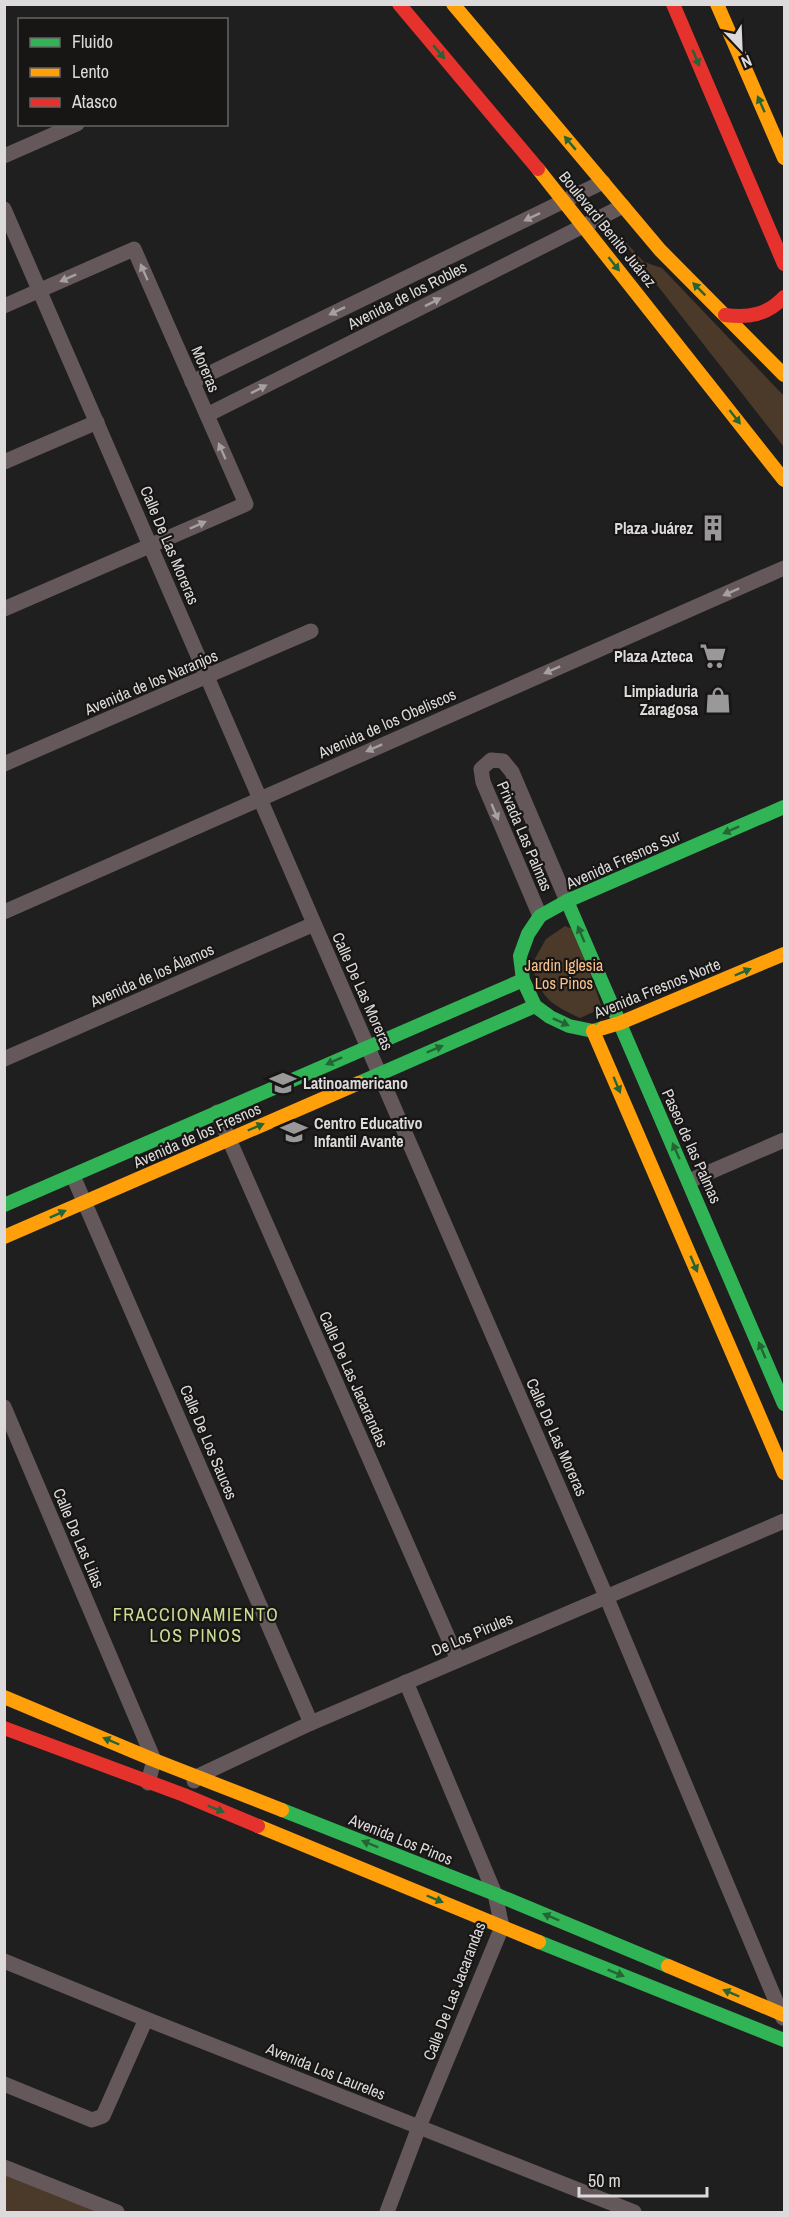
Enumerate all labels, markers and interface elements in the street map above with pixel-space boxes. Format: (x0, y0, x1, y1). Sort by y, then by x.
legend (18, 18, 228, 126)
north arrow (711, 18, 771, 78)
text: Fluido (72, 29, 113, 54)
one-way arrow (432, 44, 445, 59)
one-way arrow (692, 50, 701, 67)
text: N (738, 50, 756, 74)
text: Lento (72, 59, 109, 84)
text: Atasco (71, 89, 117, 114)
one-way arrow (756, 95, 766, 113)
one-way arrow (564, 136, 577, 151)
street label: Boulevard Benito Juárez (554, 166, 662, 292)
one-way arrow (523, 213, 540, 222)
street label: Avenida de los Robles (343, 255, 470, 335)
one-way arrow (608, 256, 620, 271)
one-way arrow (139, 262, 149, 280)
one-way arrow (58, 273, 76, 283)
one-way arrow (692, 282, 706, 297)
one-way arrow (425, 297, 442, 306)
one-way arrow (329, 307, 346, 316)
street label: Moreras (186, 343, 226, 395)
one-way arrow (250, 385, 268, 395)
one-way arrow (728, 409, 741, 425)
one-way arrow (217, 441, 227, 459)
street label: Calle De Las Moreras (135, 482, 205, 608)
building icon: Plaza Juárez (698, 513, 728, 543)
place label: Plaza Juárez (614, 517, 693, 539)
one-way arrow (189, 520, 207, 530)
one-way arrow (722, 588, 740, 597)
supermarket icon: Plaza Azteca (698, 641, 728, 671)
street label: Avenida de los Naranjos (80, 644, 221, 720)
place label: Plaza Azteca (614, 645, 694, 667)
one-way arrow (543, 665, 561, 675)
place label: Limpiaduria Zaragosa (624, 680, 699, 720)
street label: Avenida de los Obeliscos (314, 683, 459, 764)
shop icon: Limpiaduria Zaragosa (703, 685, 733, 715)
one-way arrow (364, 743, 382, 753)
street label: Privada Las Palmas (492, 778, 558, 894)
one-way arrow (490, 803, 500, 821)
street label: Avenida Fresnos Sur (561, 824, 684, 894)
one-way arrow (721, 825, 739, 835)
one-way arrow (577, 926, 586, 943)
street label: Calle De Las Moreras (327, 929, 399, 1053)
street label: Avenida de los Álamos (86, 938, 217, 1013)
street label: Avenida Fresnos Norte (590, 953, 724, 1024)
park label: Jardin Iglesia Los Pinos (525, 954, 604, 994)
one-way arrow (734, 967, 752, 977)
one-way arrow (552, 1017, 570, 1027)
one-way arrow (426, 1044, 444, 1054)
one-way arrow (325, 1057, 343, 1066)
school or university icon: Latinoamericano (268, 1068, 298, 1098)
place label: Latinoamericano (303, 1072, 408, 1094)
one-way arrow (612, 1076, 622, 1094)
street label: Paseo de las Palmas (657, 1085, 727, 1207)
street label: Avenida de los Fresnos (129, 1097, 264, 1173)
place label: Centro Educativo Infantil Avante (314, 1112, 423, 1152)
school or university icon: Centro Educativo Infantil Avante (279, 1117, 309, 1147)
one-way arrow (247, 1122, 265, 1132)
one-way arrow (672, 1143, 681, 1160)
one-way arrow (49, 1208, 67, 1218)
one-way arrow (690, 1255, 699, 1273)
street label: Calle De Las Jacarandas (314, 1308, 394, 1450)
one-way arrow (756, 1341, 766, 1359)
street label: Calle De Las Moreras (521, 1375, 593, 1499)
street label: Calle De Los Sauces (175, 1381, 243, 1503)
street label: Calle De Las Lilas (48, 1485, 110, 1591)
district label: FRACCIONAMIENTO LOS PINOS (113, 1602, 279, 1648)
street label: De Los Pirules (428, 1607, 516, 1661)
one-way arrow (102, 1737, 119, 1746)
one-way arrow (208, 1804, 226, 1814)
street label: Avenida Los Pinos (345, 1808, 456, 1870)
one-way arrow (361, 1839, 379, 1848)
one-way arrow (426, 1895, 444, 1905)
one-way arrow (541, 1912, 559, 1922)
street label: Calle De Las Jacarandas (417, 1919, 491, 2063)
one-way arrow (607, 1969, 625, 1978)
one-way arrow (721, 1988, 739, 1998)
street label: Avenida Los Laureles (262, 2037, 389, 2105)
scale bar (579, 2160, 706, 2198)
text: 50 m (588, 2168, 621, 2193)

